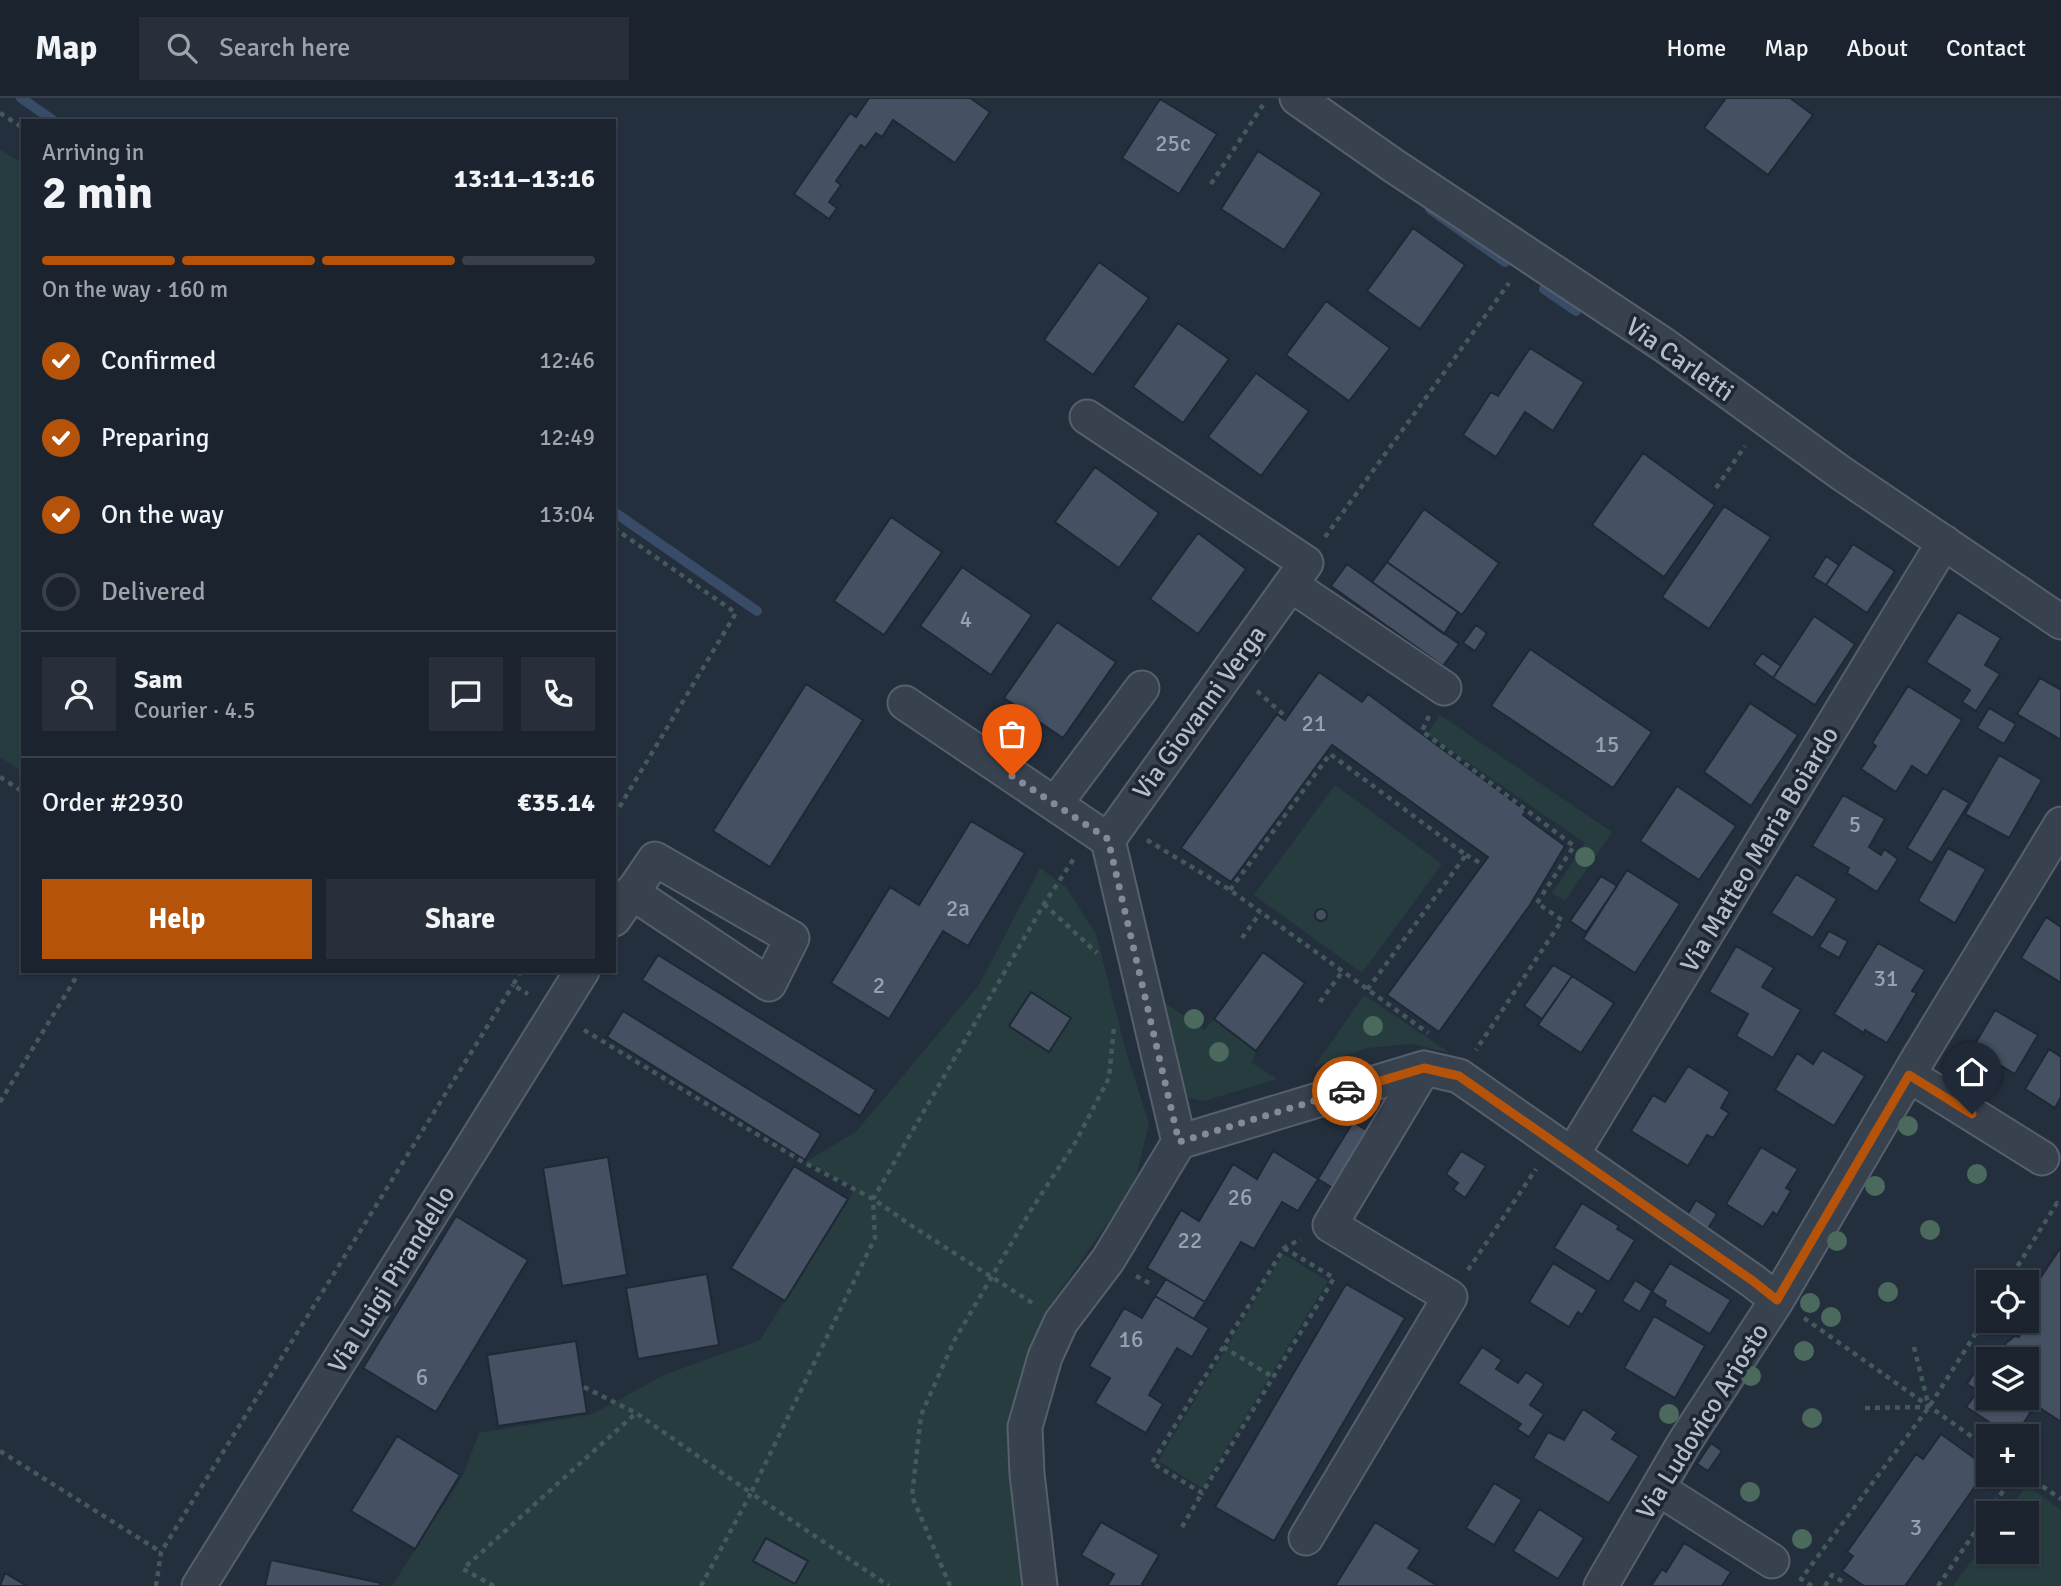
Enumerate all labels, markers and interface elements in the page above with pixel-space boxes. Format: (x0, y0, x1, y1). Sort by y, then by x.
search box (139, 17, 629, 80)
text: Map (35, 28, 97, 69)
icon: search (163, 29, 201, 67)
text: Search here (219, 32, 350, 64)
text: Home (1666, 33, 1726, 63)
text: Map (1764, 33, 1809, 63)
text: About (1847, 33, 1908, 63)
text: Contact (1946, 33, 2026, 63)
house number: 25c (1155, 129, 1191, 158)
text: Arriving in (42, 138, 144, 167)
text: 13:11–13:16 (454, 163, 595, 195)
text: 2 min (42, 165, 153, 221)
text: On the way · 160 m (42, 275, 228, 304)
street label: Via Carletti (1619, 311, 1740, 409)
icon: check (42, 342, 80, 380)
text: Confirmed (101, 345, 216, 377)
text: 12:46 (539, 346, 595, 375)
icon: check (42, 419, 80, 457)
text: Preparing (101, 422, 209, 454)
text: 12:49 (539, 423, 595, 452)
icon: check (42, 496, 80, 534)
text: On the way (101, 499, 224, 531)
text: 13:04 (539, 500, 595, 529)
text: Delivered (101, 576, 206, 608)
house number: 4 (960, 605, 972, 634)
street label: Via Giovanni Verga (1126, 619, 1274, 806)
button: person (42, 657, 116, 731)
button: chat (429, 657, 503, 731)
button: phone (521, 657, 595, 731)
text: Sam (134, 664, 183, 696)
text: Courier · 4.5 (134, 696, 255, 725)
pin (982, 704, 1042, 776)
house number: 21 (1302, 709, 1326, 738)
icon: bag (993, 715, 1031, 753)
street label: Via Matteo Maria Boiardo (1674, 721, 1846, 978)
house number: 15 (1595, 730, 1619, 759)
text: Order #2930 (42, 787, 183, 819)
text: €35.14 (517, 787, 595, 819)
house number: 5 (1849, 810, 1861, 839)
button: Help (42, 879, 312, 959)
button: Share (326, 879, 595, 959)
house number: 2a (946, 894, 970, 923)
house number: 31 (1874, 964, 1898, 993)
house number: 2 (873, 971, 885, 1000)
pin (1942, 1042, 2002, 1114)
icon: home (1953, 1053, 1991, 1091)
courier (1312, 1056, 1382, 1126)
icon: car (1328, 1072, 1366, 1110)
street label: Via Luigi Pirandello (321, 1180, 462, 1379)
house number: 26 (1228, 1183, 1252, 1212)
house number: 22 (1178, 1226, 1202, 1255)
map controls (1976, 1270, 2039, 1564)
button: locate (1976, 1270, 2039, 1333)
street label: Via Ludovico Ariosto (1630, 1318, 1776, 1526)
house number: 16 (1119, 1325, 1143, 1354)
button: layers (1976, 1347, 2039, 1410)
house number: 6 (416, 1363, 428, 1392)
button: + (1976, 1424, 2039, 1487)
button: − (1976, 1501, 2039, 1564)
house number: 3 (1910, 1513, 1922, 1542)

